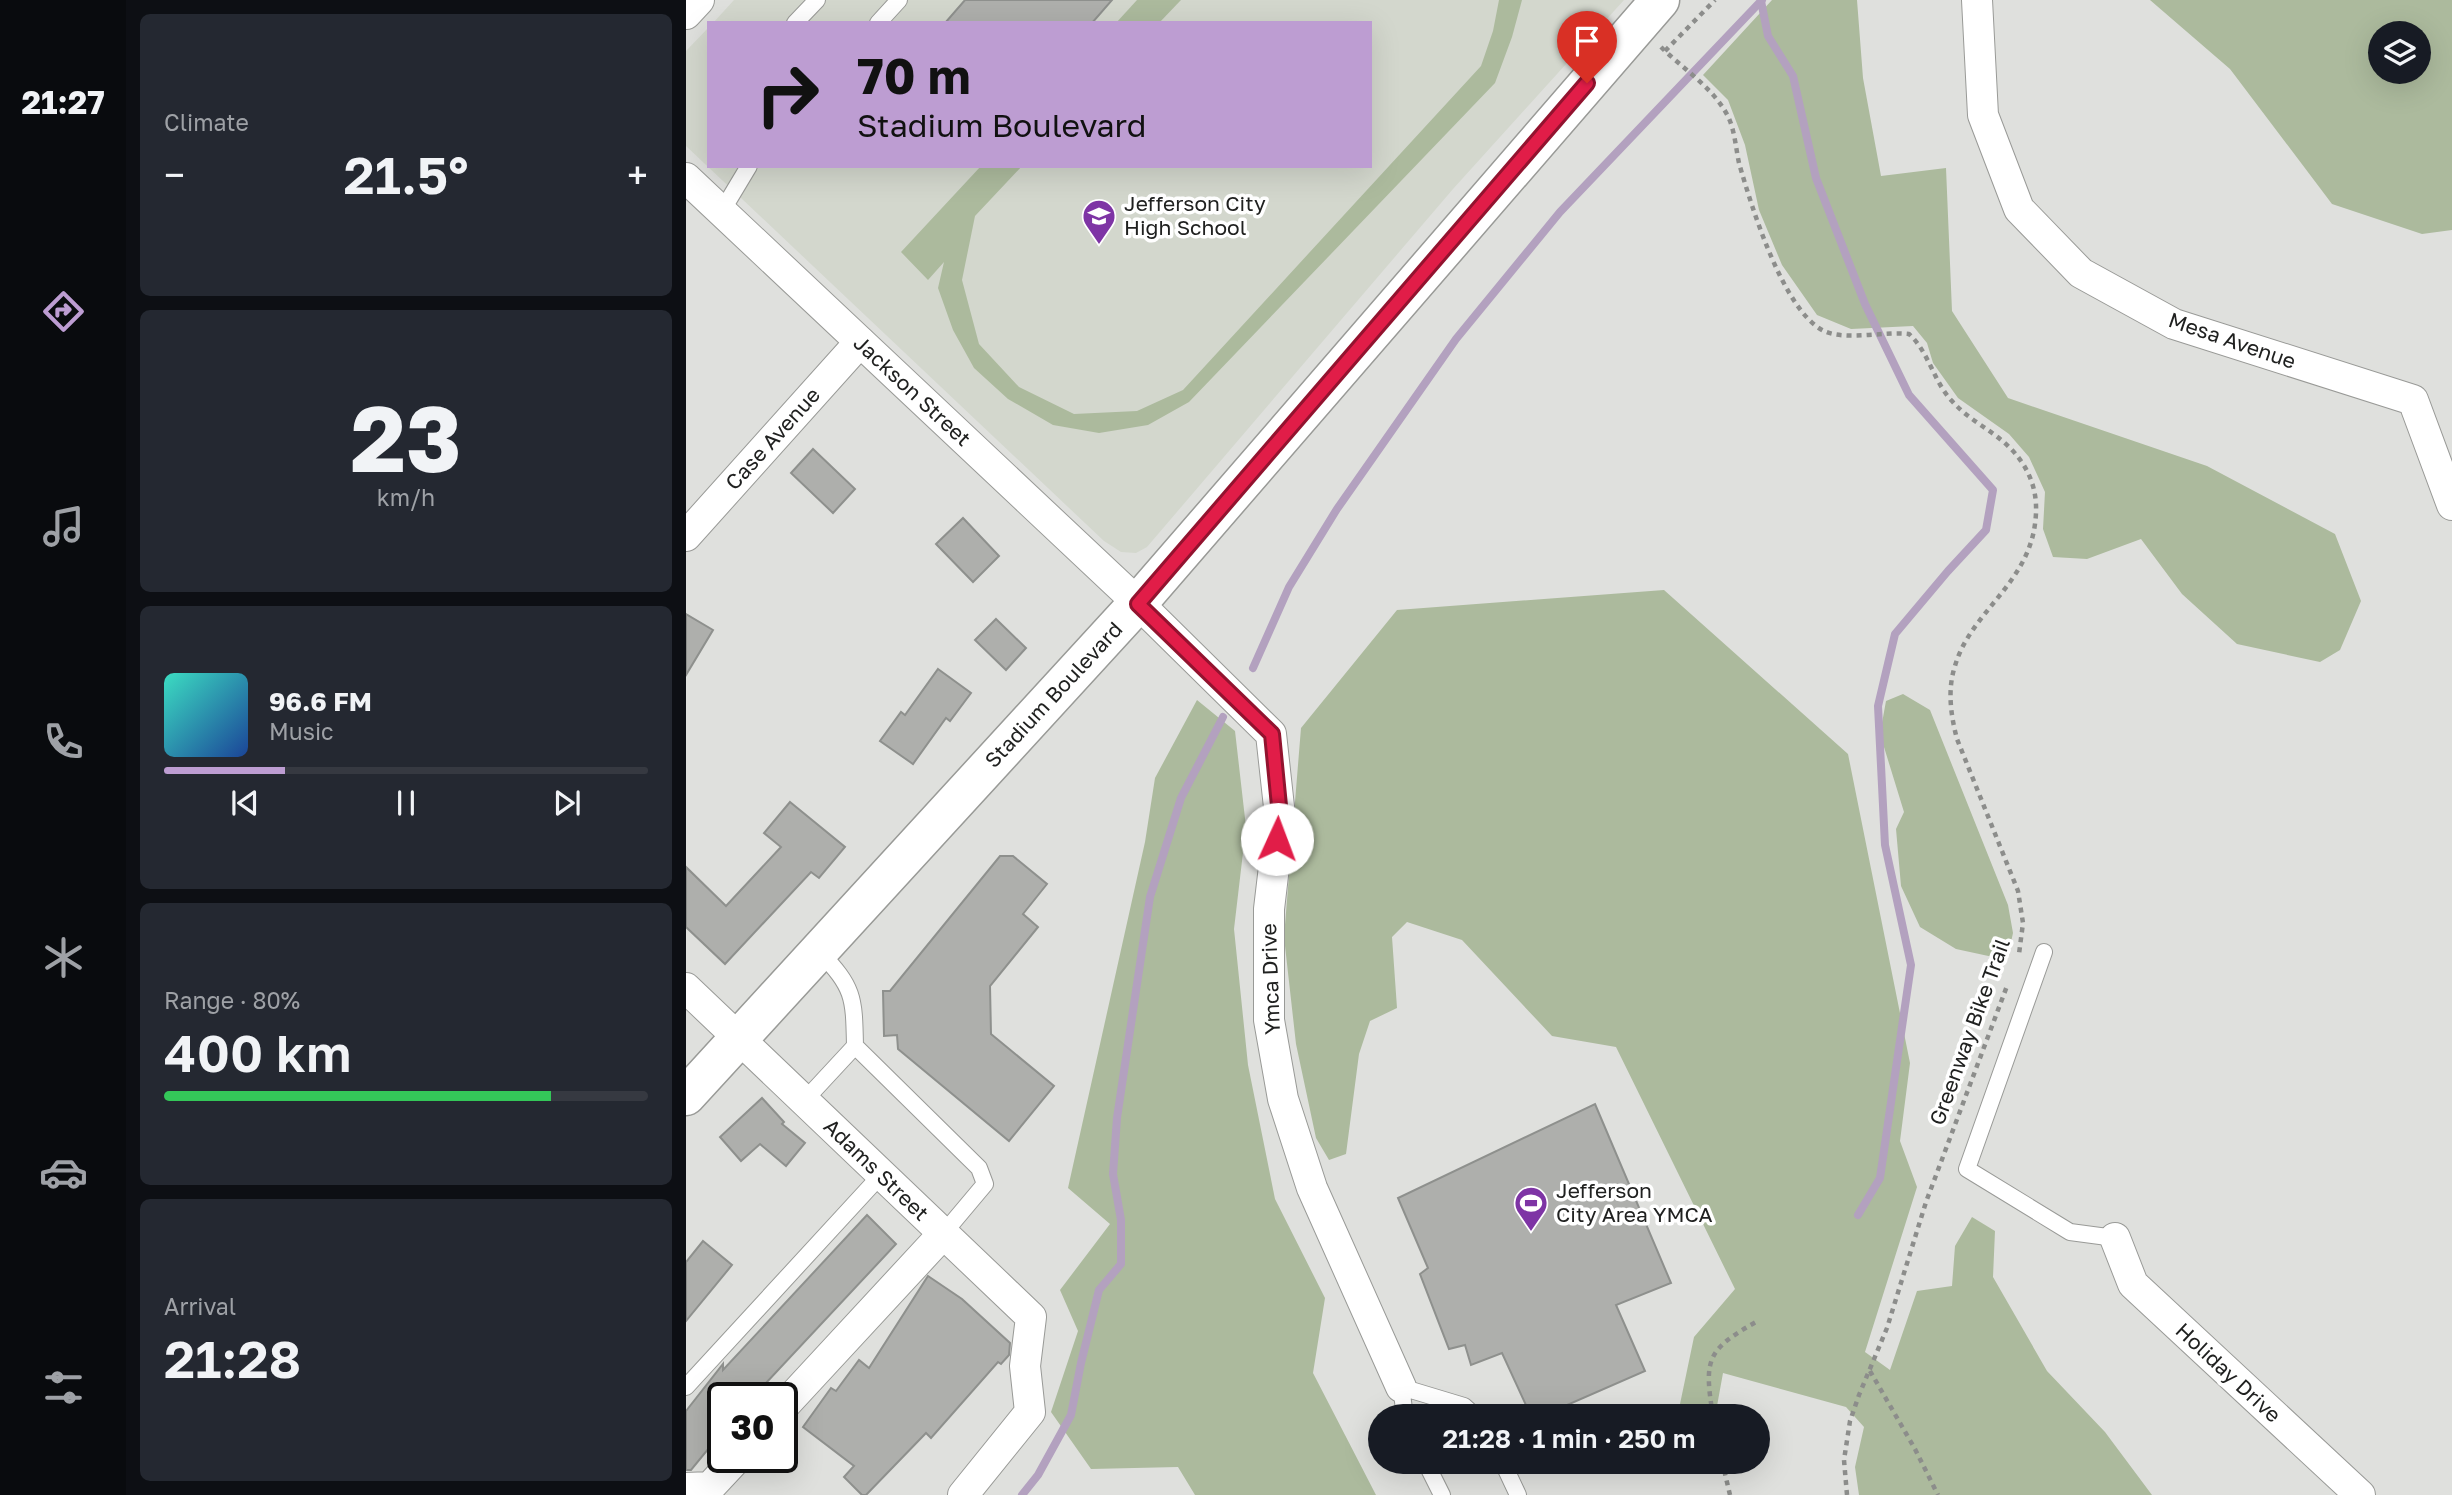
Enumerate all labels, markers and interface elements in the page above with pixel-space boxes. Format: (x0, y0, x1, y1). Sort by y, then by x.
pin (1557, 11, 1617, 83)
map controls (2368, 21, 2431, 84)
button: layers (2368, 21, 2431, 84)
icon: arrive (1568, 22, 1606, 60)
text: 70 m (857, 46, 971, 105)
icon: right (742, 49, 833, 140)
text: 21:27 (21, 83, 105, 121)
text: Stadium Boulevard (857, 106, 1146, 144)
text: Climate (164, 108, 249, 136)
text: 21.5° (344, 143, 468, 205)
text: − (164, 152, 185, 197)
text: + (627, 152, 648, 197)
place label: Jefferson City High School (1124, 190, 1266, 240)
school or university icon: Jefferson City High School (1080, 197, 1118, 246)
icon: directions (39, 287, 88, 336)
street label: Mesa Avenue (2165, 306, 2299, 374)
street label: Jackson Street (849, 329, 977, 451)
street label: Case Avenue (719, 382, 825, 495)
text: 23 (350, 383, 462, 492)
text: km/h (377, 483, 435, 511)
icon: music (39, 502, 88, 551)
street label: Stadium Boulevard (979, 616, 1128, 773)
text: 96.6 FM (269, 686, 372, 717)
icon: phone (39, 717, 88, 766)
text: Music (269, 717, 334, 745)
icon: previous (226, 784, 264, 822)
icon: pause (387, 784, 425, 822)
icon: next (548, 784, 586, 822)
position arrow (1240, 802, 1314, 876)
street label: Ymca Drive (1255, 923, 1285, 1035)
icon: climate (39, 933, 88, 982)
street label: Greenway Bike Trail (1923, 935, 2015, 1129)
text: Range · 80% (164, 986, 300, 1014)
text: 400 km (164, 1021, 352, 1083)
street label: Adams Street (819, 1113, 935, 1226)
icon: car (39, 1148, 88, 1197)
place label: Jefferson City Area YMCA (1556, 1177, 1713, 1227)
sports icon: Jefferson City Area YMCA (1512, 1184, 1550, 1233)
text: Arrival (164, 1292, 236, 1320)
street label: Holiday Drive (2171, 1317, 2287, 1428)
text: 21:28 (164, 1327, 301, 1389)
icon: filters (39, 1363, 88, 1412)
speed limit sign: 30 (707, 1382, 798, 1473)
text: 21:28 · 1 min · 250 m (1443, 1423, 1695, 1454)

